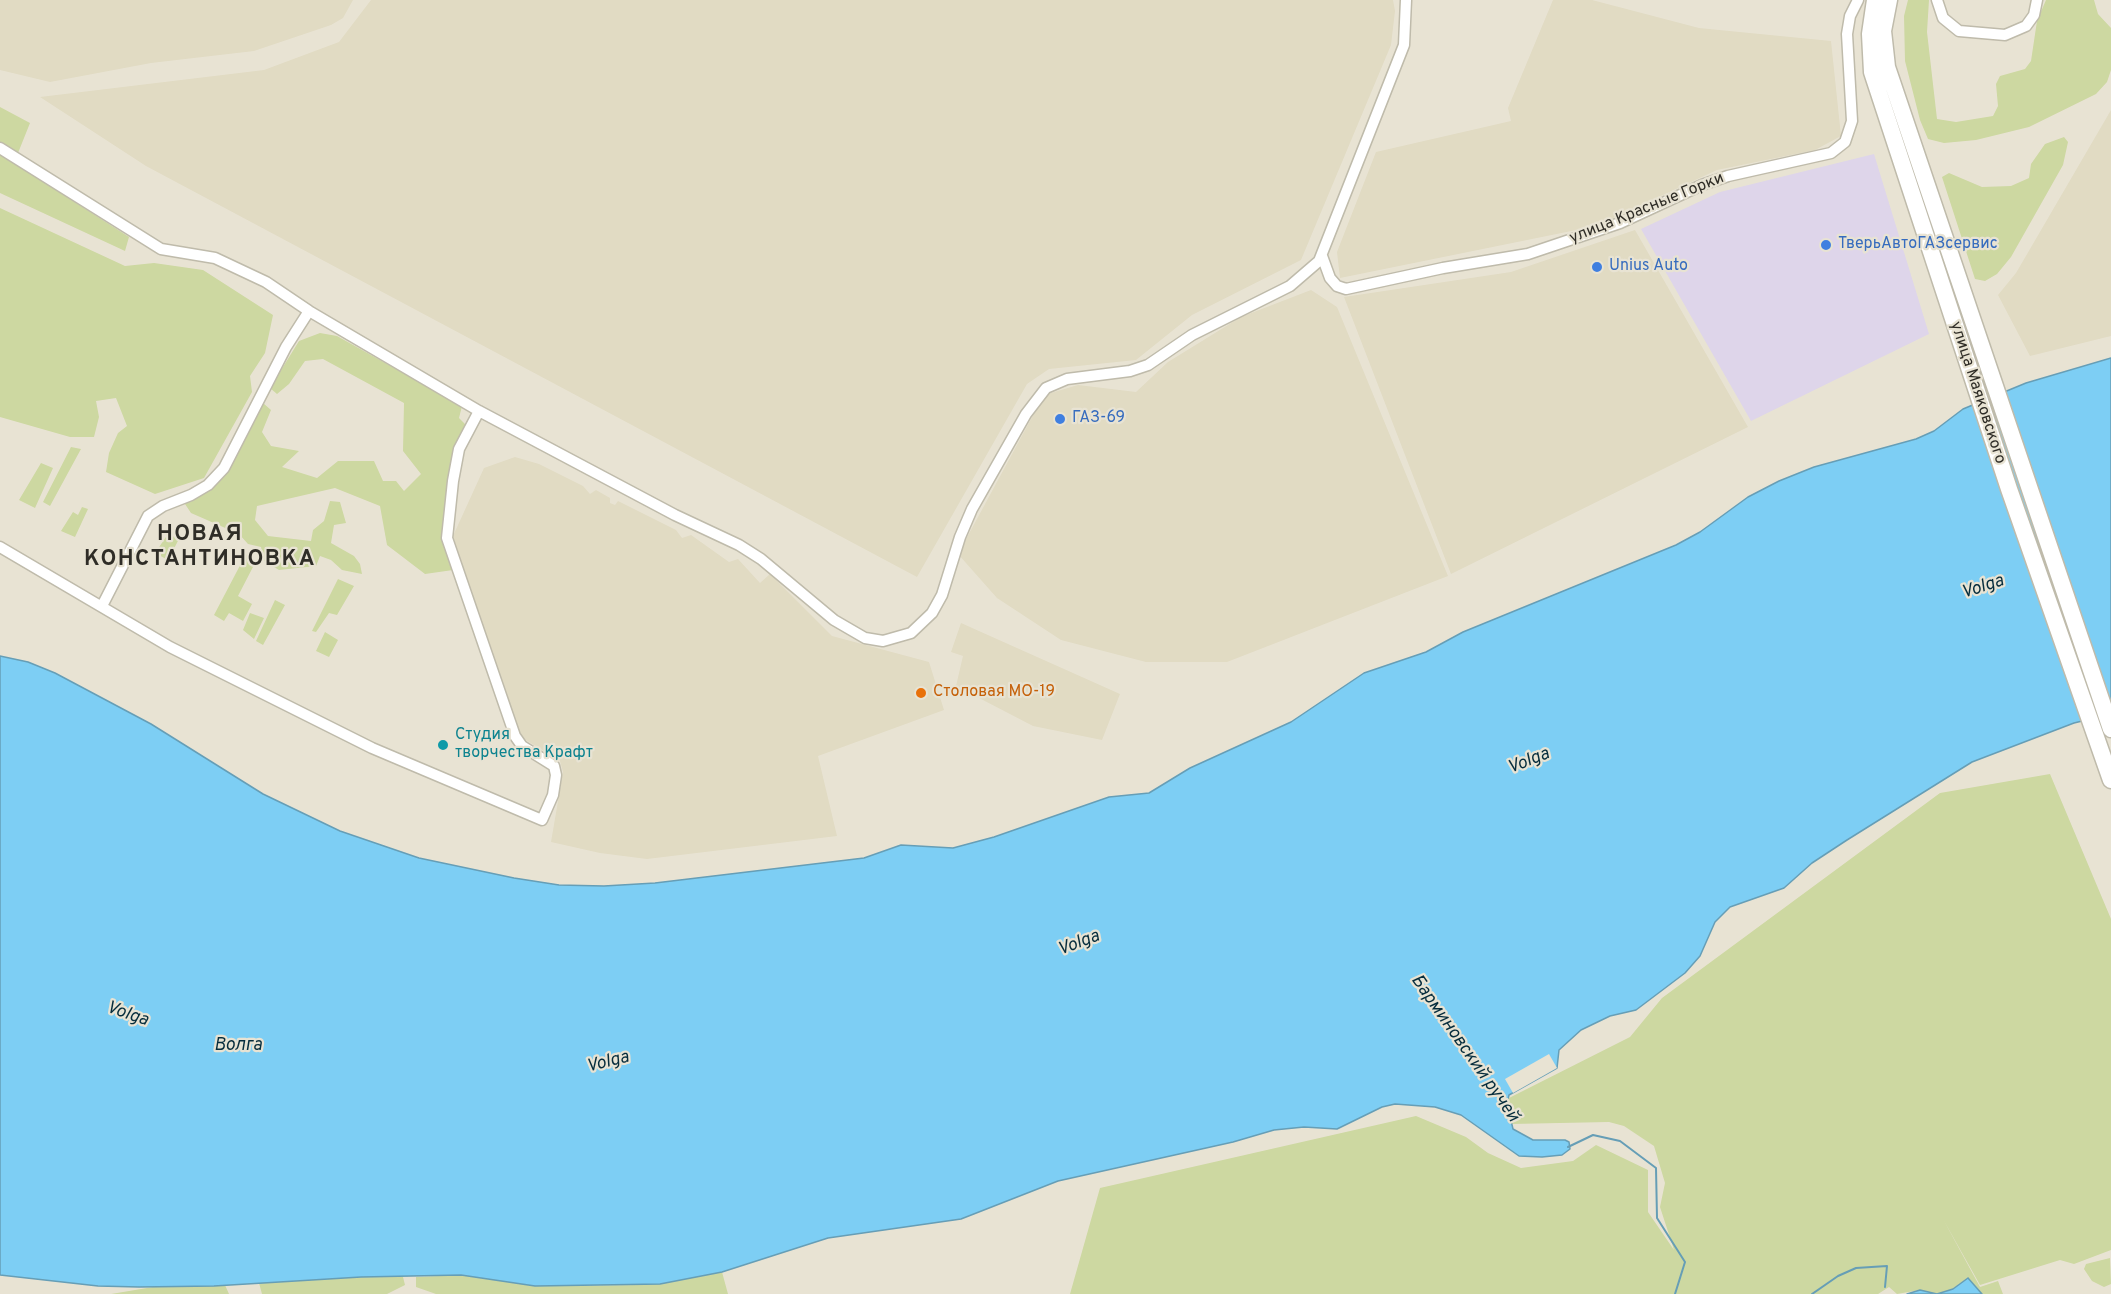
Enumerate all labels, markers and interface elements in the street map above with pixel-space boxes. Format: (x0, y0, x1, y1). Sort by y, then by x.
street label: улица Красные Горки (1567, 169, 1727, 249)
place label: ТверьАвтоГАЗсервис (1838, 235, 1998, 255)
marker: ТверьАвтоГАЗсервис (1819, 238, 1833, 252)
place label: Unius Auto (1609, 257, 1688, 277)
marker: Unius Auto (1590, 260, 1604, 274)
street label: улица Маяковского (1945, 319, 2009, 467)
place label: ГАЗ-69 (1072, 409, 1125, 429)
marker: ГАЗ-69 (1053, 412, 1067, 426)
district label: НОВАЯ КОНСТАНТИНОВКА (84, 523, 316, 574)
water label: Volga (1959, 571, 2007, 605)
place label: Столовая МО-19 (933, 683, 1055, 703)
marker: Столовая МО-19 (914, 686, 928, 700)
place label: Студия творчества Крафт (455, 726, 593, 764)
marker: Студия творчества Крафт (436, 738, 450, 752)
water label: Volga (1505, 744, 1553, 780)
water label: Volga (1055, 926, 1103, 962)
water label: Барминовский ручей (1405, 971, 1523, 1127)
water label: Volga (103, 998, 151, 1032)
water label: Волга (214, 1035, 262, 1057)
water label: Volga (584, 1047, 632, 1079)

